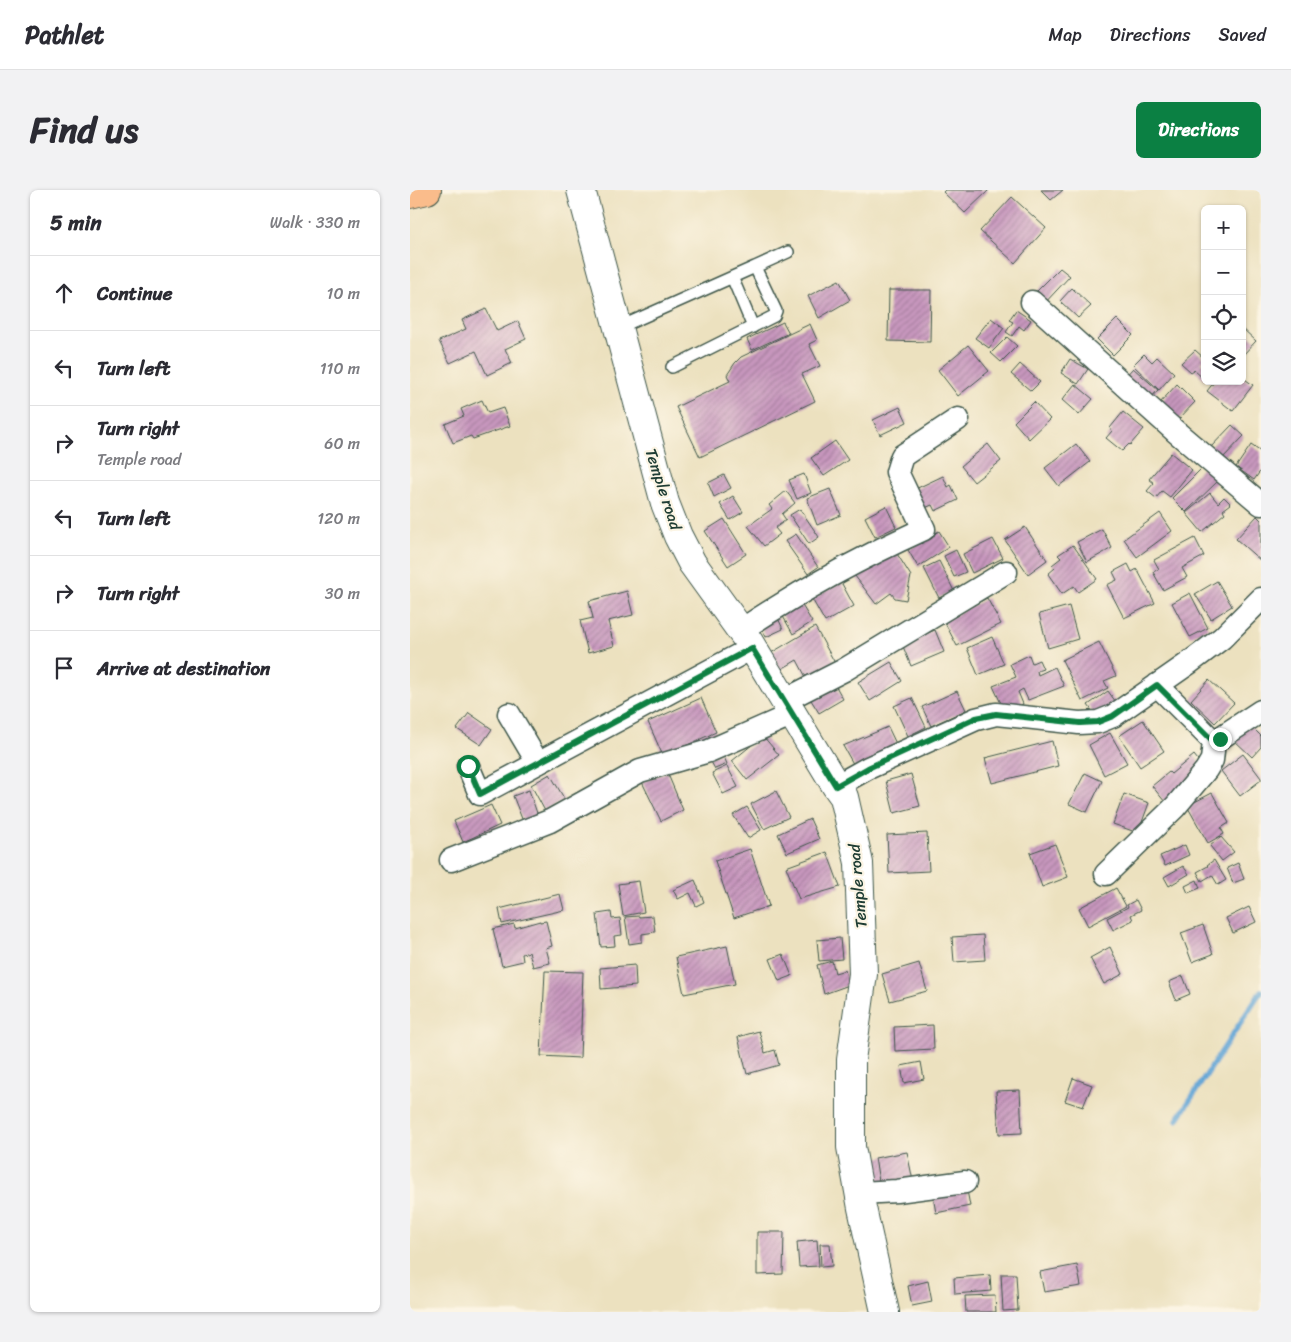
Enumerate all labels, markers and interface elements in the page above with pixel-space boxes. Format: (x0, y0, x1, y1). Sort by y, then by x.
text: Pathlet (25, 14, 104, 56)
text: Map (1049, 19, 1082, 51)
text: Directions (1110, 19, 1191, 51)
text: Saved (1219, 19, 1266, 51)
text: Find us (30, 99, 138, 161)
button: Directions (1136, 102, 1261, 158)
text: 5 min (50, 204, 102, 242)
map controls (1201, 205, 1246, 385)
button: + (1201, 205, 1246, 250)
text: Walk · 330 m (270, 208, 360, 237)
button: − (1201, 250, 1246, 295)
text: Continue (97, 277, 173, 310)
icon: ahead (50, 279, 78, 307)
text: 10 m (327, 279, 360, 308)
button: locate (1201, 295, 1246, 340)
button: layers (1201, 340, 1246, 385)
text: Turn left (97, 352, 170, 385)
icon: left (50, 354, 78, 382)
text: 110 m (320, 354, 360, 383)
text: Turn right (97, 412, 179, 445)
icon: right (50, 429, 78, 457)
text: 60 m (324, 429, 360, 458)
text: Temple road (97, 445, 181, 474)
street label: Temple road (637, 445, 691, 535)
text: Turn left (97, 502, 170, 535)
icon: left (50, 504, 78, 532)
text: 120 m (317, 504, 360, 533)
text: Turn right (97, 577, 179, 610)
icon: right (50, 579, 78, 607)
text: 30 m (325, 579, 360, 608)
text: Arrive at destination (97, 652, 270, 685)
icon: arrive (50, 654, 78, 682)
route end (1209, 728, 1232, 751)
route start (457, 755, 480, 778)
street label: Temple road (839, 841, 876, 929)

